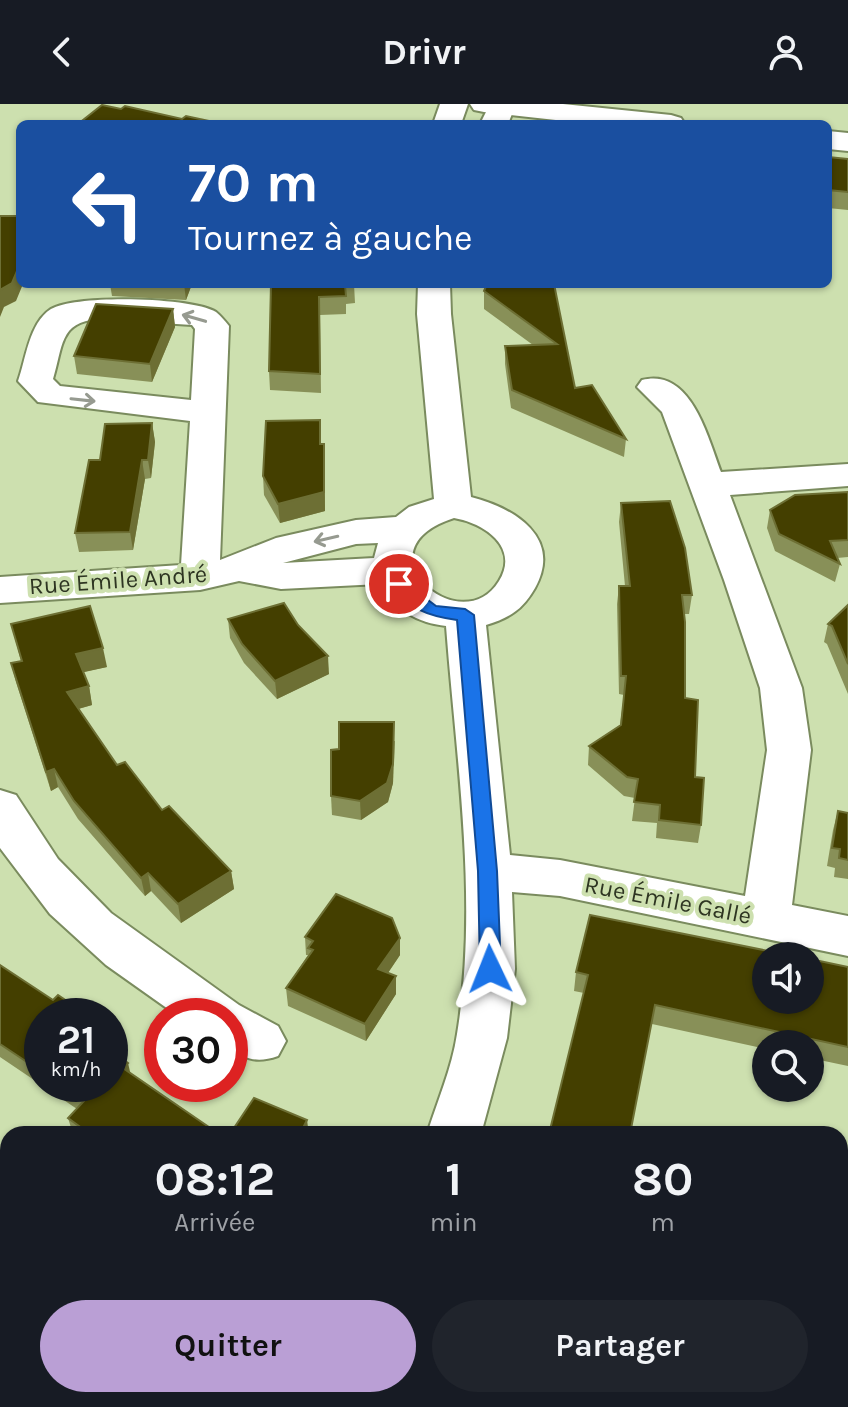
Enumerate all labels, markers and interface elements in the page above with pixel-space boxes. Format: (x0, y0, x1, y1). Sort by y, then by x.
icon: back (40, 30, 84, 74)
icon: person (764, 30, 808, 74)
text: Drivr (382, 31, 466, 73)
text: 70 m (188, 150, 319, 215)
icon: left (56, 152, 160, 256)
text: Tournez à gauche (188, 217, 473, 259)
one-way arrow (182, 310, 207, 325)
one-way arrow (70, 393, 95, 408)
one-way arrow (314, 532, 339, 547)
pin (365, 550, 433, 618)
street label: Rue Émile André (28, 559, 208, 600)
icon: arrive (377, 562, 421, 606)
street label: Rue Émile Gallé (582, 869, 754, 930)
position arrow (448, 927, 532, 1011)
map controls (752, 942, 824, 1102)
button: sound (752, 942, 824, 1014)
speed limit sign: 30 (144, 998, 248, 1102)
text: 21 (57, 1016, 95, 1063)
button: search (752, 1030, 824, 1102)
text: km/h (51, 1058, 101, 1081)
text: 08:12 (155, 1151, 275, 1207)
text: 1 (445, 1151, 462, 1207)
text: 80 (632, 1151, 693, 1207)
text: Arrivée (174, 1207, 255, 1238)
text: min (430, 1207, 477, 1238)
text: m (651, 1207, 675, 1238)
button: Quitter (40, 1300, 416, 1392)
button: Partager (432, 1300, 808, 1392)

